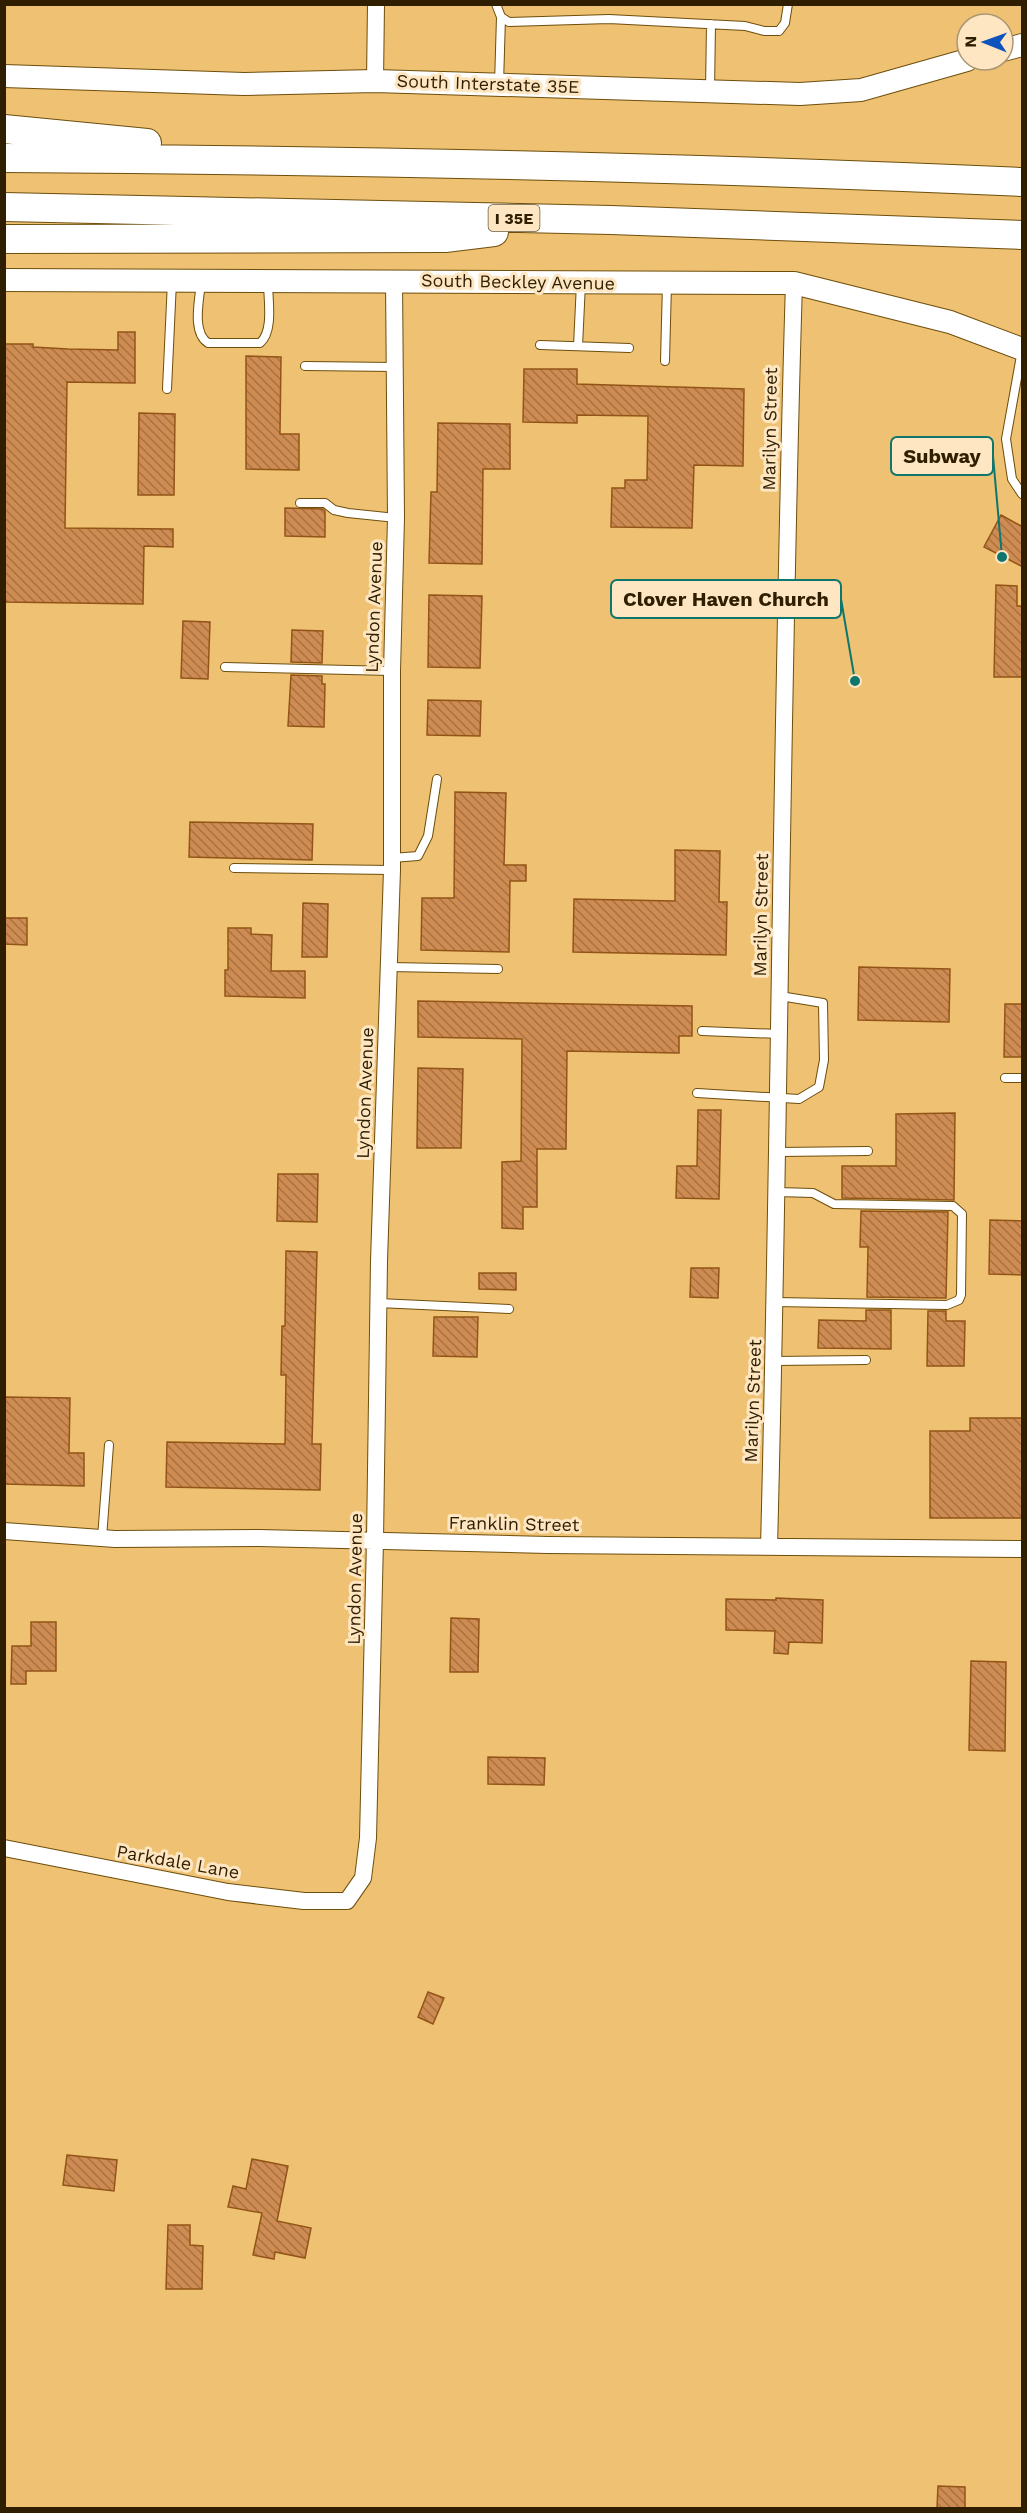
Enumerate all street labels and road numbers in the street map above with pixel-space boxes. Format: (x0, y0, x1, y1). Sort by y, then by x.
street label: South Interstate 35E (396, 70, 580, 97)
road number: I 35E (488, 205, 540, 231)
street label: South Beckley Avenue (421, 269, 615, 294)
street label: Marilyn Street (758, 367, 781, 491)
street label: Lyndon Avenue (361, 541, 386, 673)
street label: Marilyn Street (749, 853, 772, 977)
street label: Lyndon Avenue (352, 1027, 377, 1159)
street label: Marilyn Street (740, 1339, 765, 1463)
street label: Franklin Street (449, 1512, 580, 1535)
street label: Lyndon Avenue (343, 1513, 366, 1645)
street label: Parkdale Lane (115, 1840, 241, 1883)

